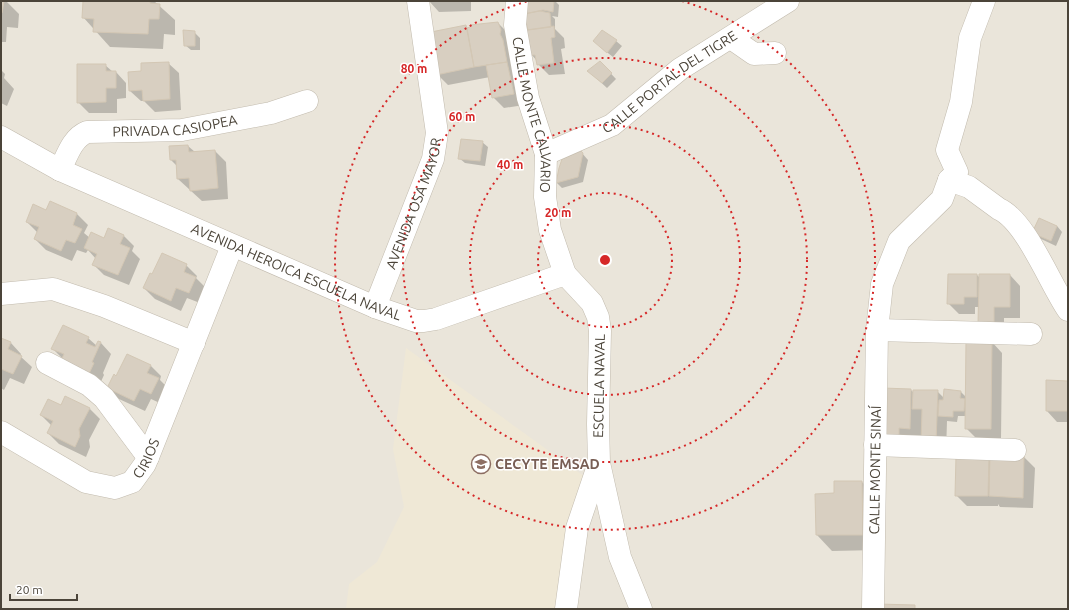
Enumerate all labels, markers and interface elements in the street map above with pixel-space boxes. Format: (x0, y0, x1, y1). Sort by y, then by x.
street label: CALLE PORTAL DEL TIGRE (600, 27, 740, 136)
street label: CALLE MONTE CALVARIO (509, 35, 554, 193)
text: 80 m (401, 62, 427, 75)
text: 60 m (449, 110, 475, 123)
street label: PRIVADA CASIOPEA (112, 112, 239, 139)
street label: AVENIDA OSA MAYOR (383, 136, 444, 271)
text: 40 m (497, 158, 523, 171)
text: 20 m (545, 206, 571, 219)
street label: AVENIDA HEROICA ESCUELA NAVAL (189, 220, 403, 323)
centre of rings (598, 253, 612, 267)
street label: ESCUELA NAVAL (590, 334, 608, 438)
street label: CALLE MONTE SINAÍ (866, 405, 884, 535)
street label: CIRIOS (129, 436, 163, 482)
school or university icon: CECYTE EMSAD (470, 453, 492, 475)
place label: CECYTE EMSAD (495, 456, 600, 472)
scale bar (10, 576, 77, 602)
text: 20 m (16, 583, 43, 596)

